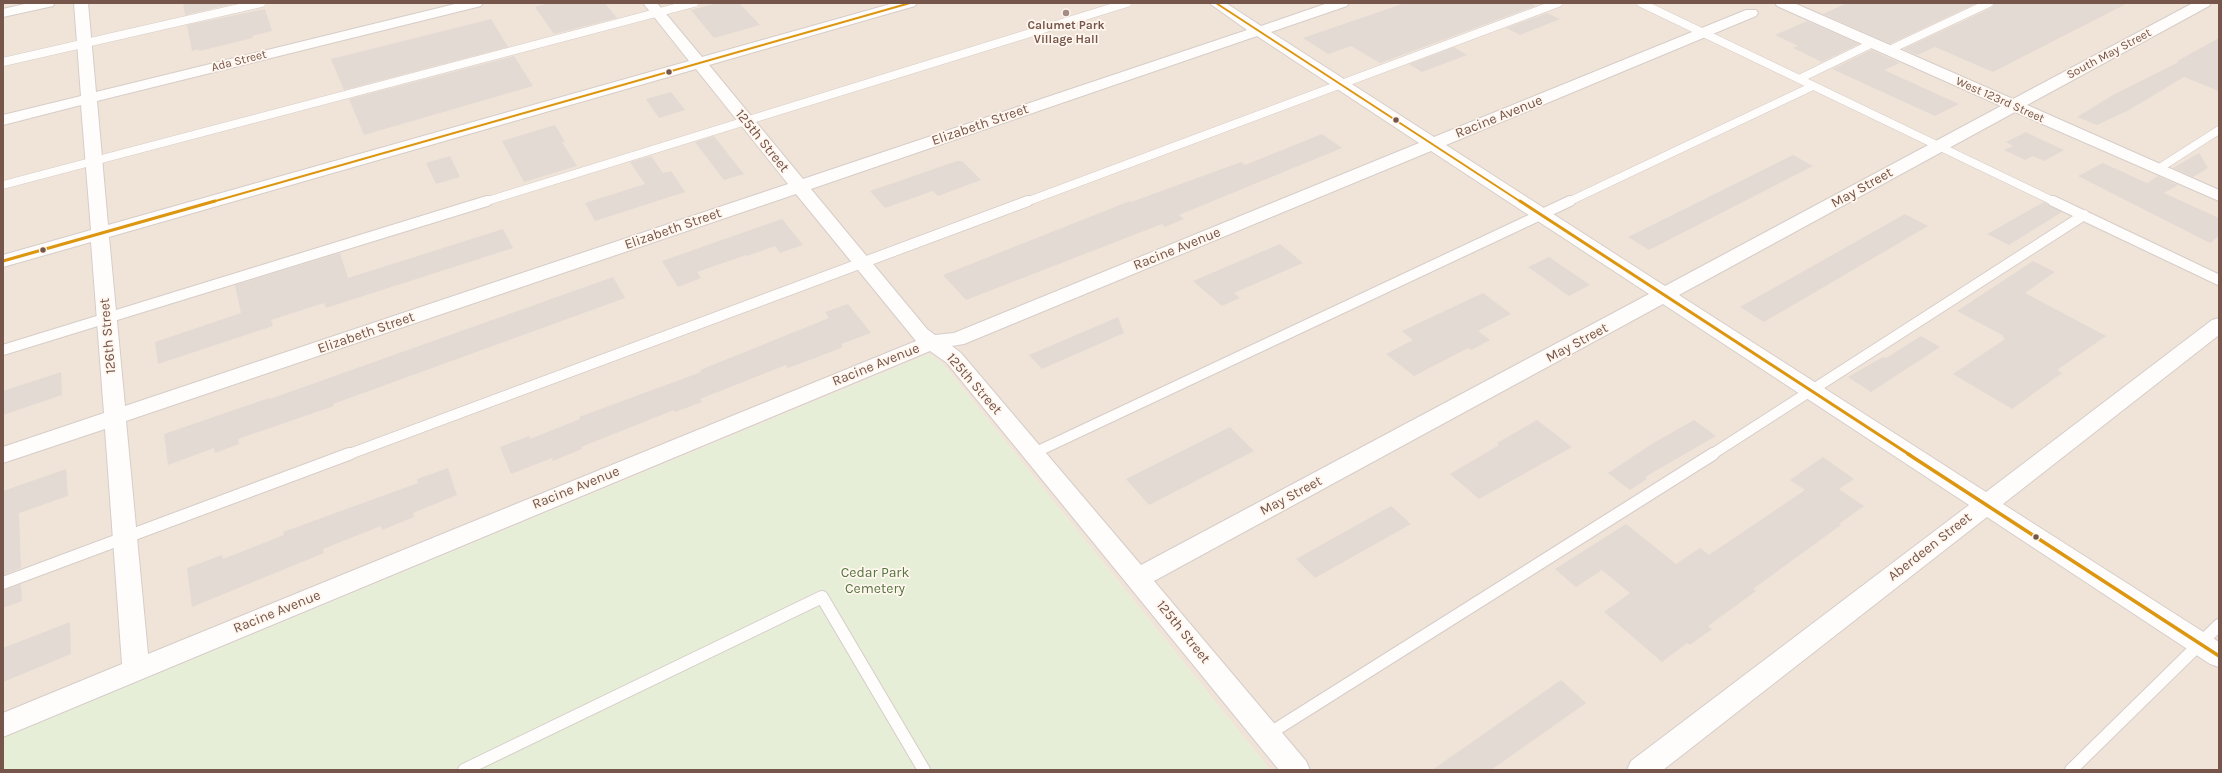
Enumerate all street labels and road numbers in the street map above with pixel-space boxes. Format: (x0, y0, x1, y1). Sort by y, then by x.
street label: South May Street (2064, 26, 2154, 82)
street label: Ada Street (210, 47, 268, 75)
street label: West 123rd Street (1953, 74, 2047, 126)
street label: Racine Avenue (1453, 92, 1545, 142)
street label: Elizabeth Street (929, 101, 1031, 149)
street label: 125th Street (732, 106, 792, 176)
street label: May Street (1828, 164, 1896, 212)
street label: Elizabeth Street (622, 205, 724, 253)
street label: Racine Avenue (1131, 224, 1223, 274)
street label: 126th Street (96, 297, 120, 375)
street label: Elizabeth Street (315, 309, 417, 357)
street label: May Street (1543, 320, 1611, 366)
street label: Racine Avenue (830, 340, 922, 390)
street label: 125th Street (943, 350, 1005, 418)
street label: Racine Avenue (530, 463, 622, 513)
street label: May Street (1257, 473, 1325, 519)
street label: Aberdeen Street (1885, 509, 1975, 585)
street label: Racine Avenue (231, 587, 323, 637)
street label: 125th Street (1153, 597, 1213, 667)

